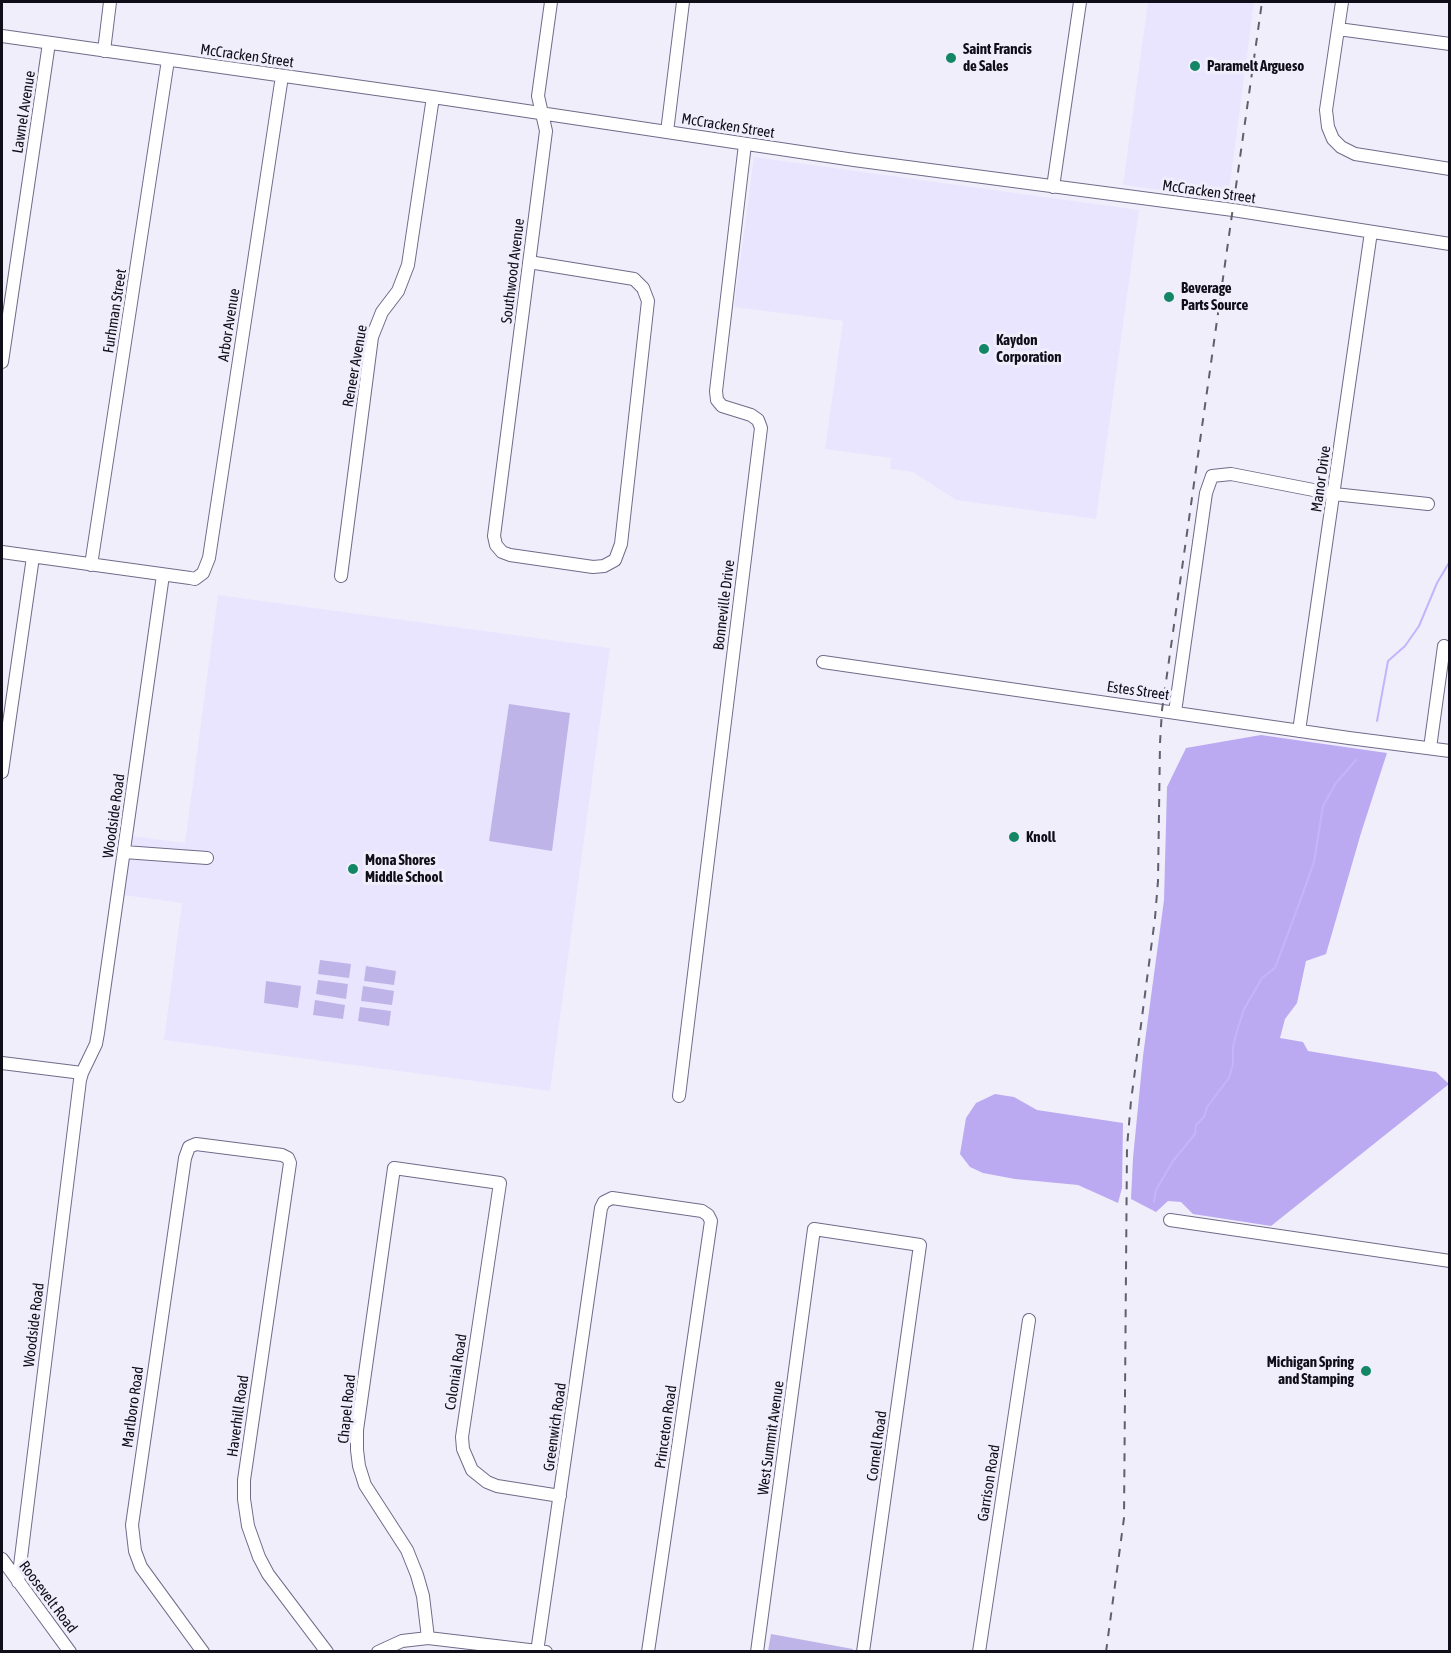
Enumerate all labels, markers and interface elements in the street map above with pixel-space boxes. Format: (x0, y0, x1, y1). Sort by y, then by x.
place label: Saint Francis de Sales (963, 40, 1032, 75)
street label: McCracken Street (199, 41, 295, 71)
marker: Saint Francis de Sales (944, 51, 958, 65)
place label: Paramelt Argueso (1207, 57, 1304, 75)
marker: Paramelt Argueso (1188, 59, 1202, 73)
street label: Lawnel Avenue (9, 69, 39, 155)
street label: McCracken Street (680, 110, 776, 142)
street label: McCracken Street (1161, 177, 1257, 207)
street label: Southwood Avenue (498, 217, 528, 325)
street label: Furhman Street (99, 268, 131, 354)
place label: Beverage Parts Source (1181, 279, 1248, 314)
street label: Arbor Avenue (214, 287, 244, 363)
marker: Beverage Parts Source (1162, 290, 1176, 304)
street label: Reneer Avenue (339, 324, 371, 408)
place label: Kaydon Corporation (996, 331, 1062, 366)
marker: Kaydon Corporation (977, 342, 991, 356)
street label: Manor Drive (1307, 445, 1335, 513)
street label: Bonneville Drive (710, 559, 738, 651)
street label: Estes Street (1106, 678, 1170, 704)
street label: Woodside Road (99, 773, 129, 859)
place label: Knoll (1026, 828, 1056, 846)
marker: Knoll (1007, 830, 1021, 844)
place label: Mona Shores Middle School (365, 851, 443, 886)
marker: Mona Shores Middle School (346, 862, 360, 876)
street label: Woodside Road (20, 1282, 48, 1368)
street label: Colonial Road (441, 1333, 471, 1411)
place label: Michigan Spring and Stamping (1267, 1353, 1354, 1388)
marker: Michigan Spring and Stamping (1359, 1364, 1373, 1378)
street label: Marlboro Road (118, 1365, 148, 1449)
street label: Chapel Road (334, 1373, 360, 1445)
street label: Haverhill Road (223, 1374, 253, 1458)
street label: West Summit Avenue (754, 1380, 788, 1496)
street label: Greenwich Road (540, 1382, 570, 1472)
street label: Princeton Road (651, 1384, 681, 1470)
street label: Cornell Road (863, 1410, 891, 1482)
street label: Garrison Road (974, 1443, 1004, 1523)
street label: Roosevelt Road (15, 1557, 81, 1637)

